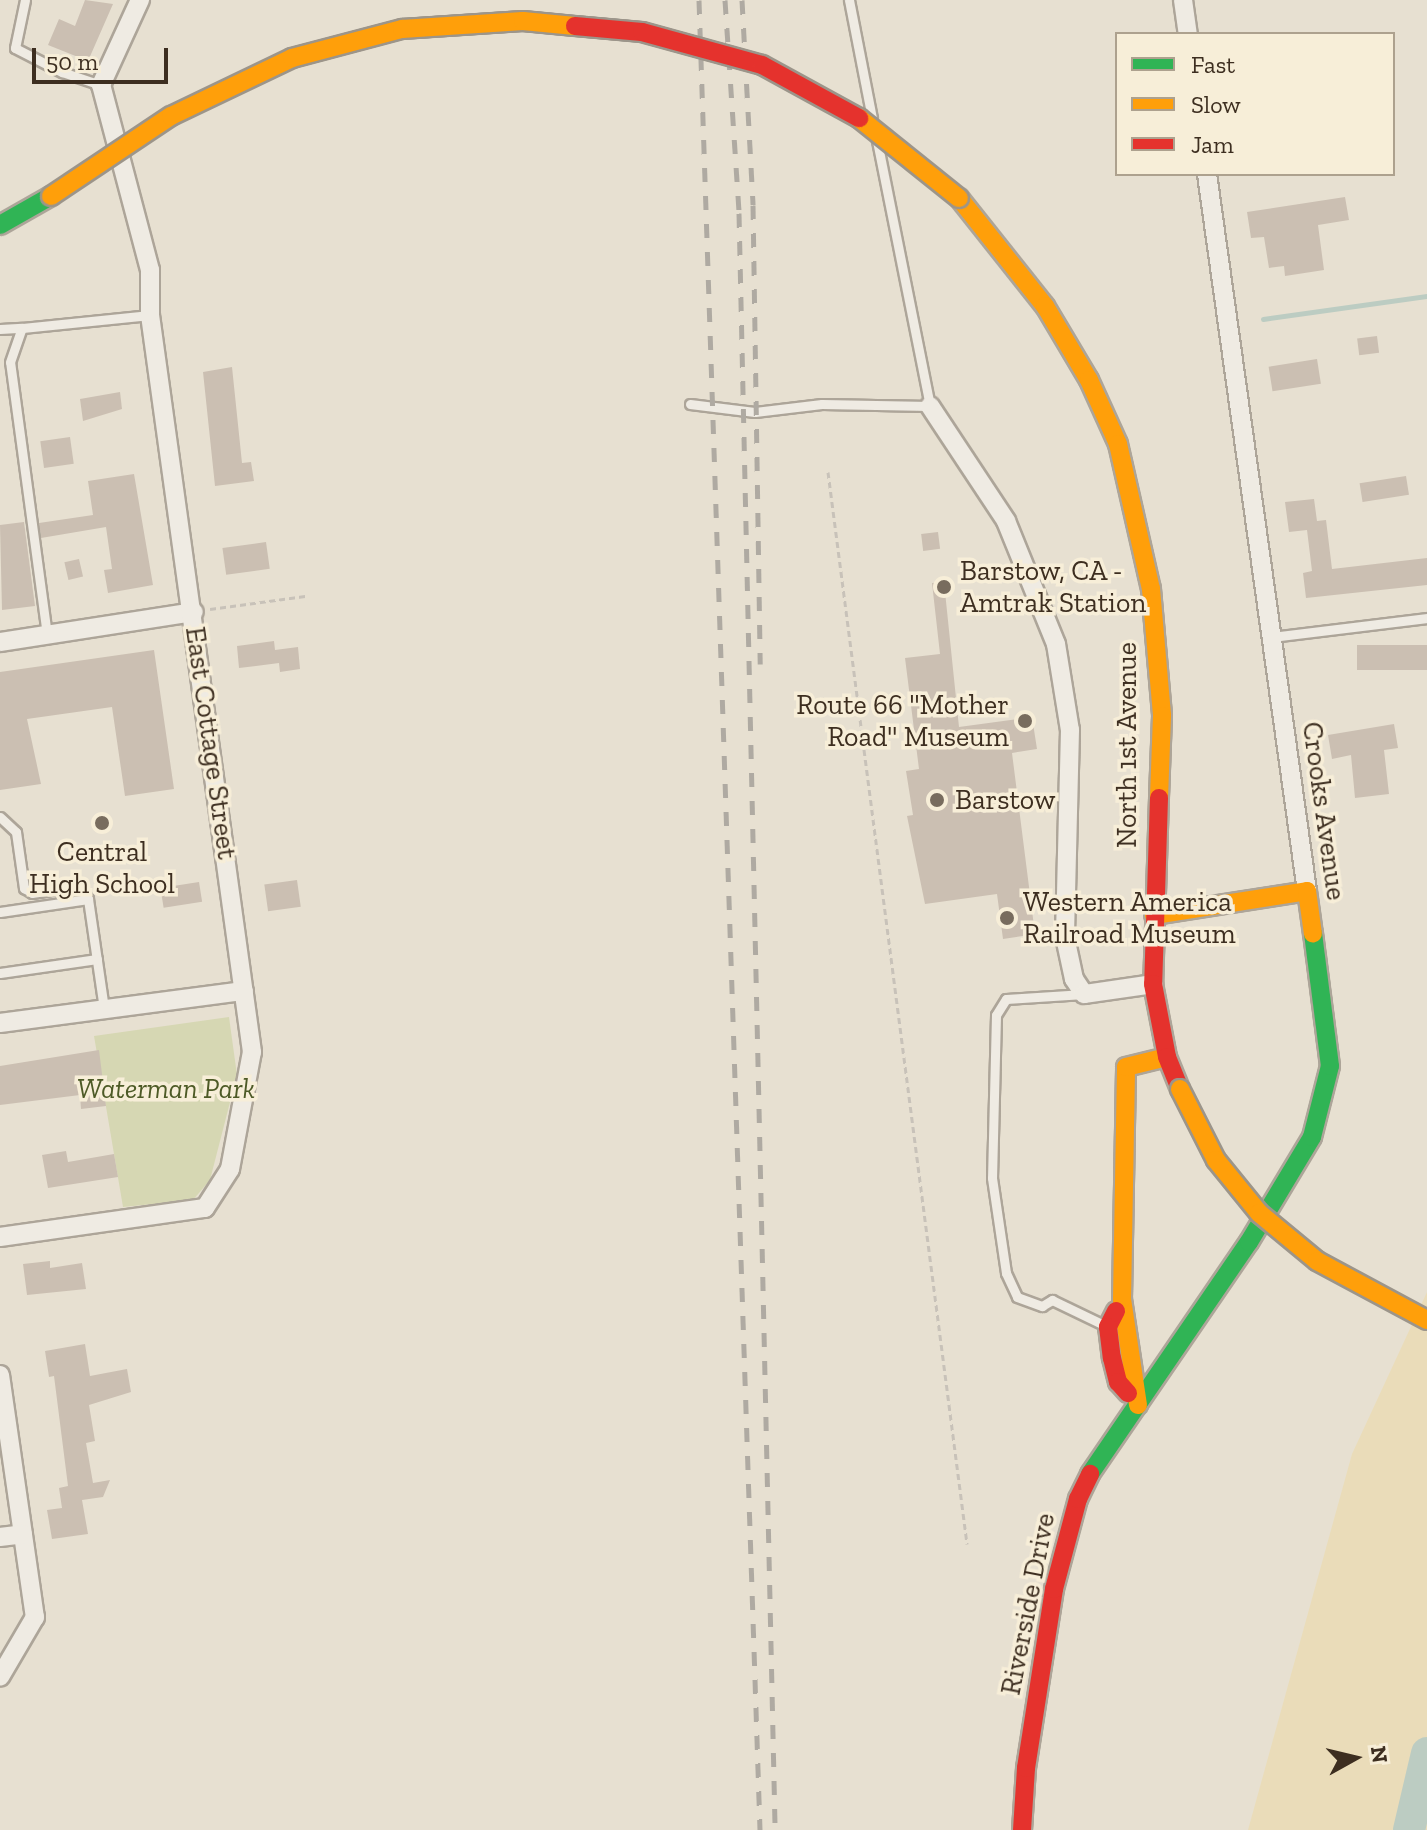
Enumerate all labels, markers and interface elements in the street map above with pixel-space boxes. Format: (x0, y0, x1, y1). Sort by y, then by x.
scale bar (36, 32, 172, 82)
legend (1115, 32, 1395, 176)
text: 50 m (46, 47, 98, 76)
text: Fast (1191, 50, 1235, 79)
text: Slow (1191, 90, 1241, 119)
text: Jam (1191, 130, 1234, 159)
place label: Barstow, CA - Amtrak Station (960, 554, 1146, 620)
marker: Barstow, CA - Amtrak Station (935, 578, 953, 596)
street label: East Cottage Street (178, 625, 244, 861)
street label: North 1st Avenue (1110, 641, 1144, 849)
place label: Route 66 "Mother Road" Museum (796, 688, 1009, 754)
marker: Route 66 "Mother Road" Museum (1016, 712, 1034, 730)
street label: Crooks Avenue (1295, 719, 1353, 903)
place label: Barstow (955, 783, 1055, 817)
marker: Barstow (926, 789, 948, 811)
marker: Central High School (93, 814, 111, 832)
place label: Central High School (29, 835, 175, 901)
place label: Western America Railroad Museum (1023, 885, 1236, 951)
marker: Western America Railroad Museum (998, 909, 1016, 927)
park label: Waterman Park (77, 1072, 255, 1106)
street label: Riverside Drive (994, 1510, 1062, 1698)
north arrow (1315, 1718, 1395, 1798)
text: N (1365, 1744, 1394, 1765)

